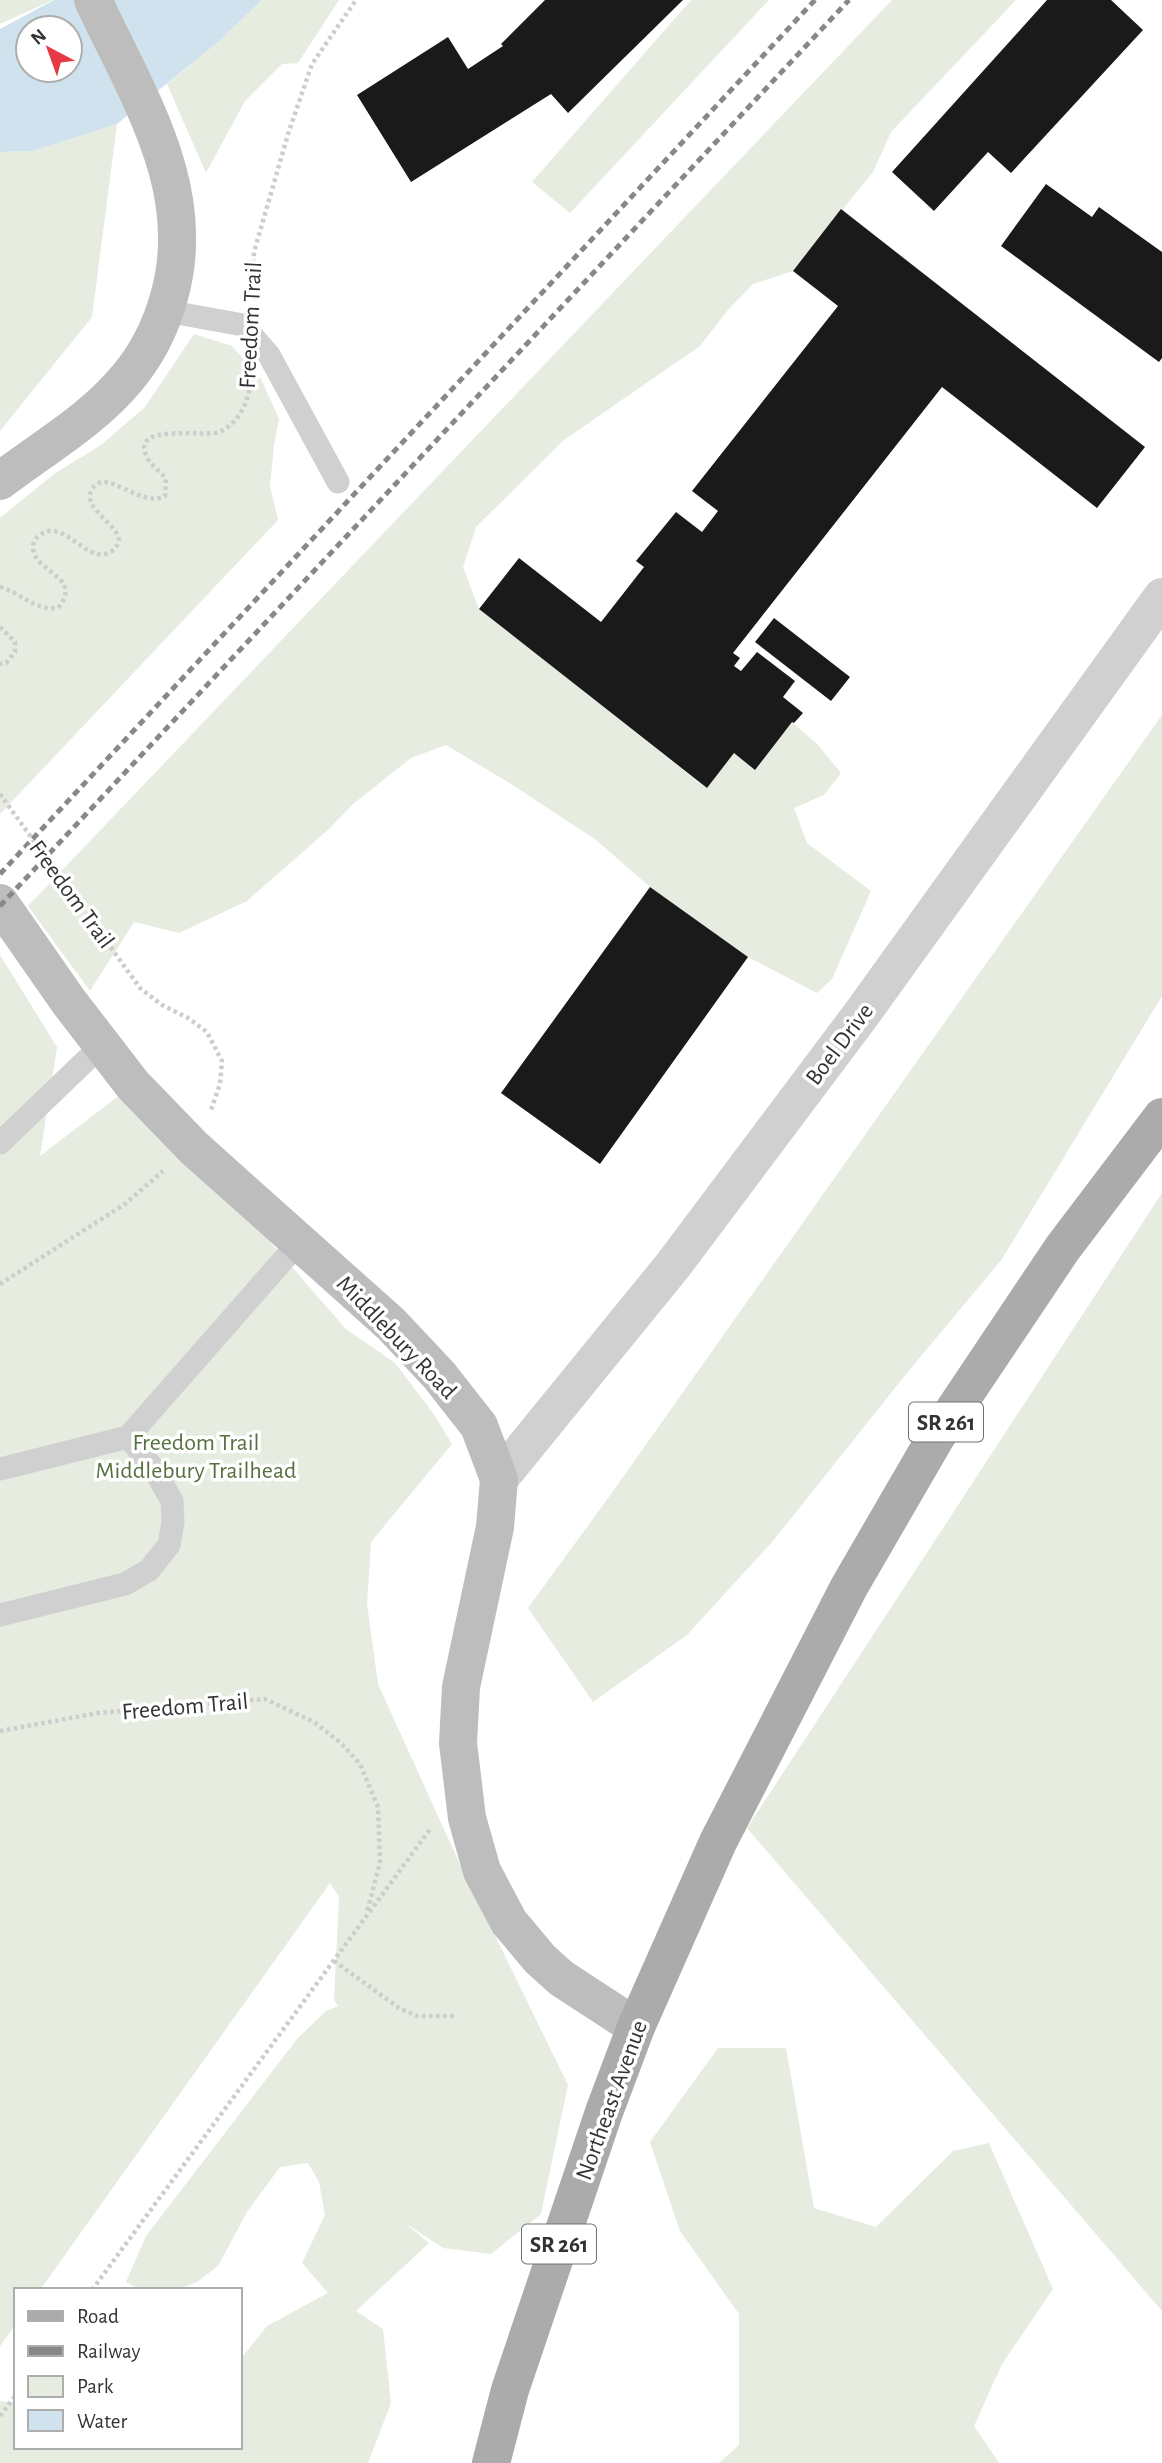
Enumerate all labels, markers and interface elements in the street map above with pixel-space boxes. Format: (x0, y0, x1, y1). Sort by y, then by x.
north arrow (14, 14, 84, 84)
text: N (28, 26, 50, 49)
street label: Freedom Trail (236, 261, 266, 389)
street label: Freedom Trail (24, 836, 118, 953)
street label: Boel Drive (802, 999, 878, 1090)
street label: Middlebury Road (332, 1271, 461, 1404)
road number: SR 261 (909, 1402, 983, 1442)
park label: Freedom Trail Middlebury Trailhead (96, 1431, 296, 1483)
street label: Freedom Trail (121, 1690, 249, 1724)
street label: Northeast Avenue (572, 2017, 652, 2183)
road number: SR 261 (522, 2224, 596, 2264)
legend (14, 2288, 242, 2449)
text: Road (77, 2306, 119, 2327)
text: Railway (77, 2341, 140, 2362)
text: Park (77, 2376, 114, 2397)
text: Water (77, 2411, 127, 2432)

